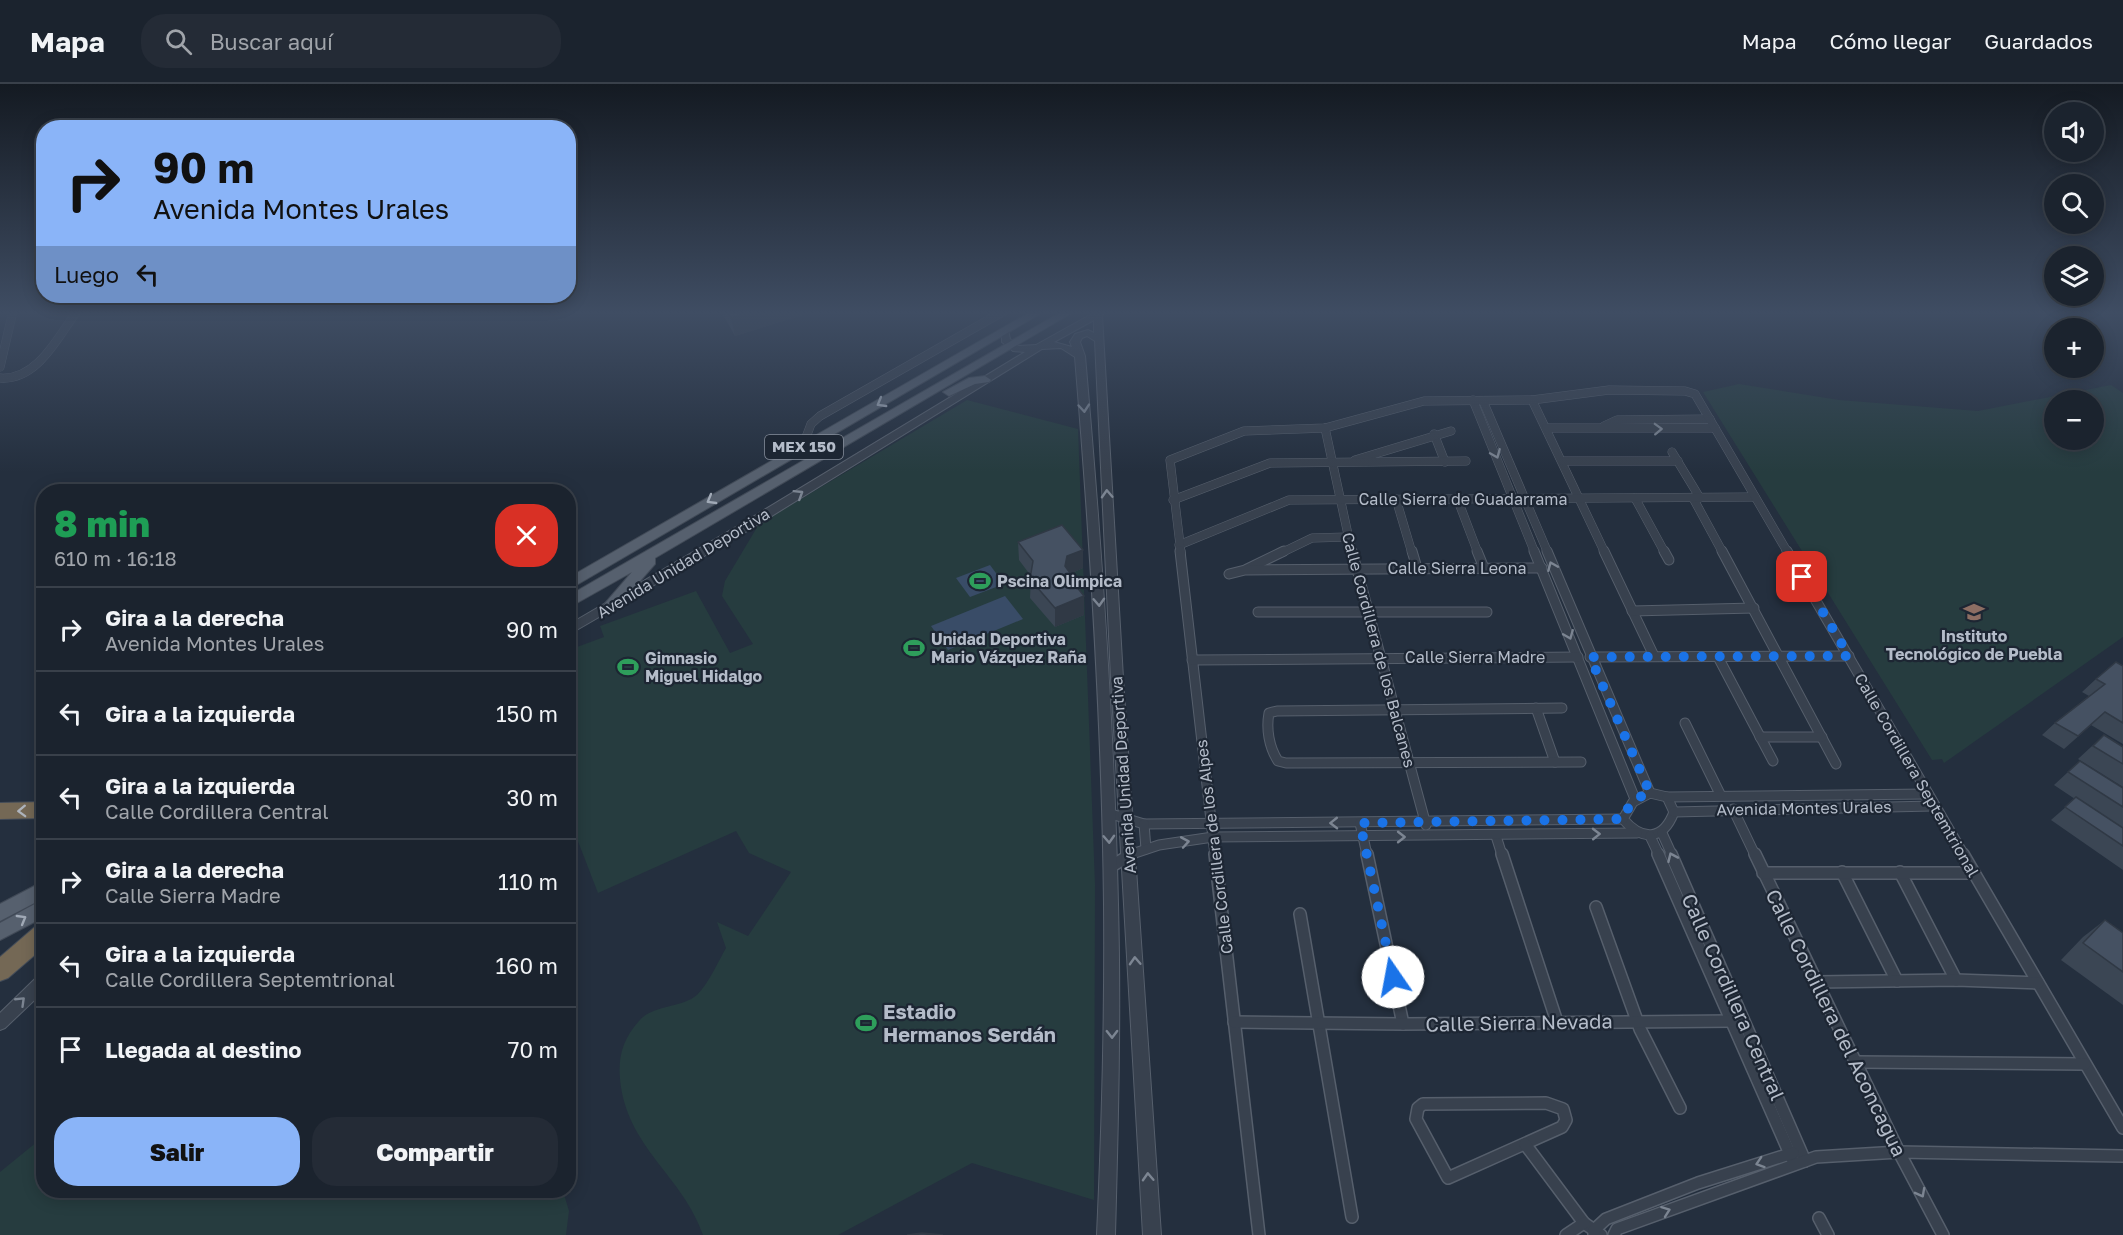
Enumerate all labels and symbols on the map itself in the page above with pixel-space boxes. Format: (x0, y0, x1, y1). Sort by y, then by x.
one-way arrow (877, 396, 887, 407)
one-way arrow (1077, 403, 1090, 412)
one-way arrow (1654, 423, 1663, 436)
road number: MEX 150 (765, 435, 843, 459)
one-way arrow (1489, 448, 1501, 459)
one-way arrow (1101, 489, 1114, 498)
street label: Calle Sierra de Guadarrama (1358, 489, 1568, 509)
one-way arrow (793, 490, 804, 501)
one-way arrow (707, 492, 717, 504)
street label: Avenida Unidad Deportiva (593, 503, 773, 623)
street label: Calle Cordillera de los Balcanes (1338, 530, 1420, 770)
pin (1776, 551, 1827, 602)
street label: Calle Sierra Leona (1387, 558, 1527, 578)
one-way arrow (1547, 561, 1559, 572)
sports icon: Pscina Olimpica (968, 569, 992, 593)
place label: Pscina Olimpica (997, 571, 1122, 591)
one-way arrow (1092, 598, 1105, 607)
school or university icon: Instituto Tecnológico de Puebla (1962, 600, 1986, 624)
place label: Instituto Tecnológico de Puebla (1886, 626, 2062, 664)
one-way arrow (1562, 628, 1574, 639)
place label: Unidad Deportiva Mario Vázquez Raña (931, 629, 1086, 667)
sports icon: Unidad Deportiva Mario Vázquez Raña (902, 636, 926, 660)
street label: Calle Sierra Madre (1405, 647, 1545, 667)
place label: Gimnasio Miguel Hidalgo (645, 648, 763, 686)
sports icon: Gimnasio Miguel Hidalgo (616, 655, 640, 679)
street label: Calle Cordillera Septemtrional (1850, 670, 1984, 880)
street label: Avenida Unidad Deportiva (1106, 676, 1140, 874)
street label: Calle Cordillera de los Alpes (1191, 739, 1237, 955)
street label: Avenida Montes Urales (1716, 796, 1892, 820)
one-way arrow (17, 805, 26, 817)
one-way arrow (1329, 817, 1338, 829)
one-way arrow (1591, 828, 1600, 840)
one-way arrow (1396, 831, 1405, 843)
one-way arrow (1103, 834, 1116, 843)
one-way arrow (1180, 836, 1190, 848)
one-way arrow (1668, 853, 1680, 864)
street label: Calle Cordillera del Aconcagua (1762, 885, 1912, 1160)
street label: Calle Cordillera Central (1677, 890, 1790, 1104)
one-way arrow (16, 915, 26, 926)
position arrow (1361, 945, 1425, 1009)
one-way arrow (1129, 956, 1142, 965)
one-way arrow (14, 998, 25, 1009)
place label: Estadio Hermanos Serdán (883, 999, 1056, 1046)
street label: Calle Sierra Nevada (1425, 1008, 1613, 1036)
sports icon: Estadio Hermanos Serdán (854, 1011, 878, 1035)
one-way arrow (1106, 1029, 1118, 1038)
one-way arrow (1755, 1156, 1766, 1168)
one-way arrow (1142, 1172, 1155, 1181)
one-way arrow (1914, 1187, 1925, 1198)
one-way arrow (1660, 1206, 1671, 1218)

